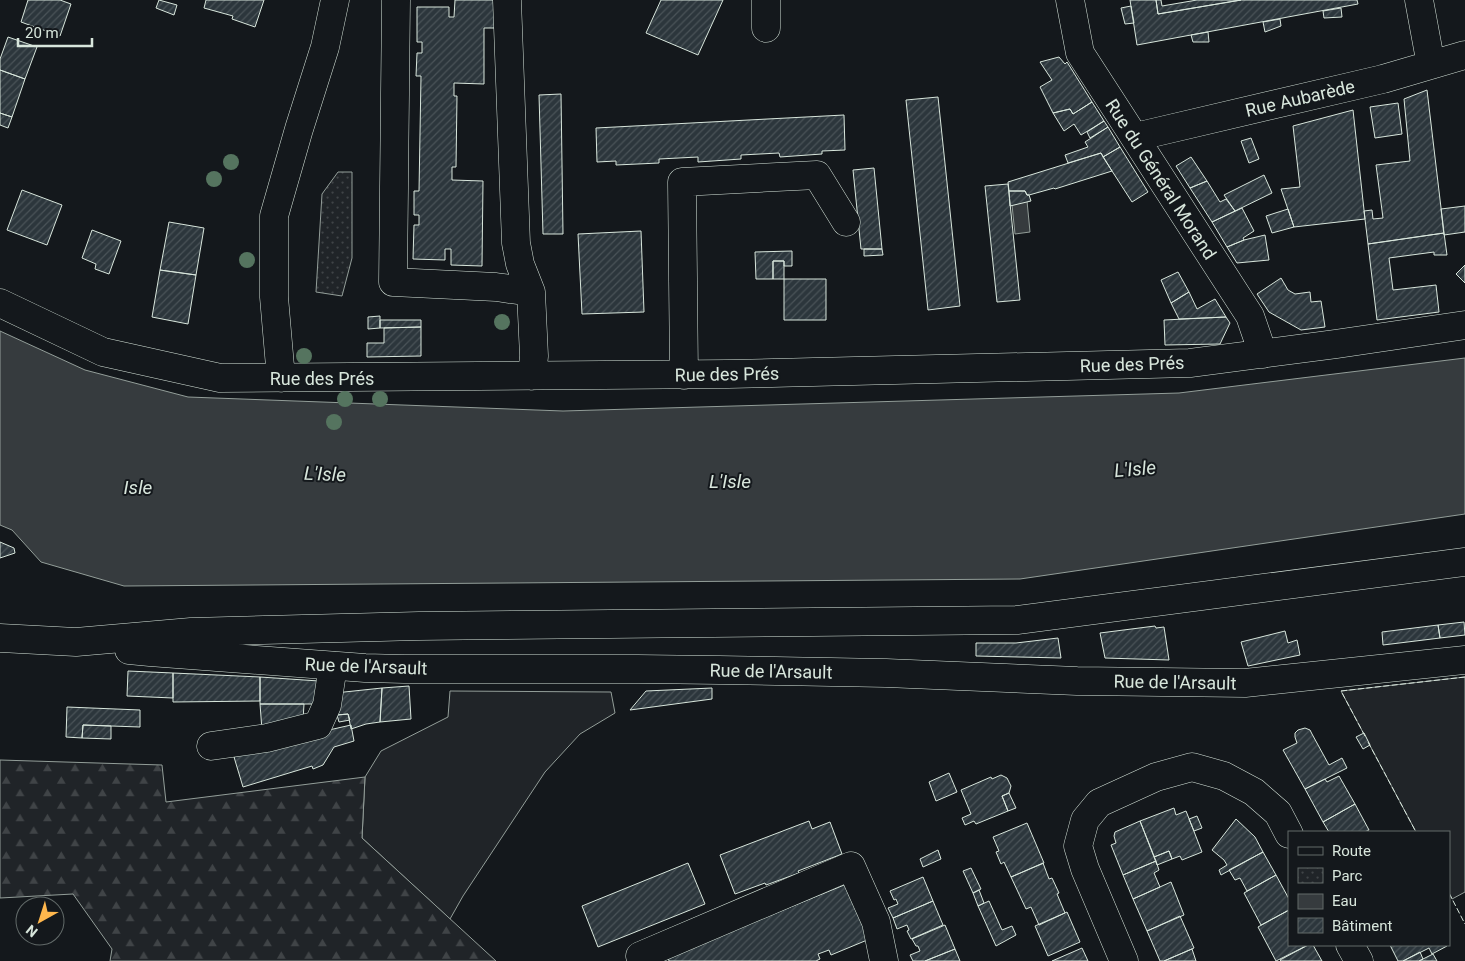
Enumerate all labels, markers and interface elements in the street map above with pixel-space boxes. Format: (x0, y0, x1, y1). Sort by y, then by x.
scale bar (18, 15, 91, 47)
text: 20 m (25, 24, 59, 42)
street label: Rue Aubarède (1243, 75, 1357, 121)
street label: Rue du Général Morand (1101, 95, 1221, 263)
street label: Rue des Prés (1079, 352, 1185, 376)
street label: Rue des Prés (675, 363, 779, 385)
street label: Rue des Prés (270, 368, 374, 389)
water label: L'Isle (1113, 456, 1157, 482)
water label: L'Isle (304, 462, 347, 486)
water label: L'Isle (709, 470, 751, 493)
water label: Isle (124, 476, 153, 499)
street label: Rue de l'Arsault (304, 653, 428, 679)
street label: Rue de l'Arsault (709, 659, 833, 683)
street label: Rue de l'Arsault (1113, 670, 1237, 694)
legend (1288, 831, 1450, 946)
text: Route (1332, 842, 1371, 860)
text: Parc (1332, 867, 1362, 885)
text: Eau (1332, 892, 1357, 910)
north arrow (15, 896, 65, 946)
text: Bâtiment (1332, 917, 1392, 935)
text: N (23, 922, 41, 940)

